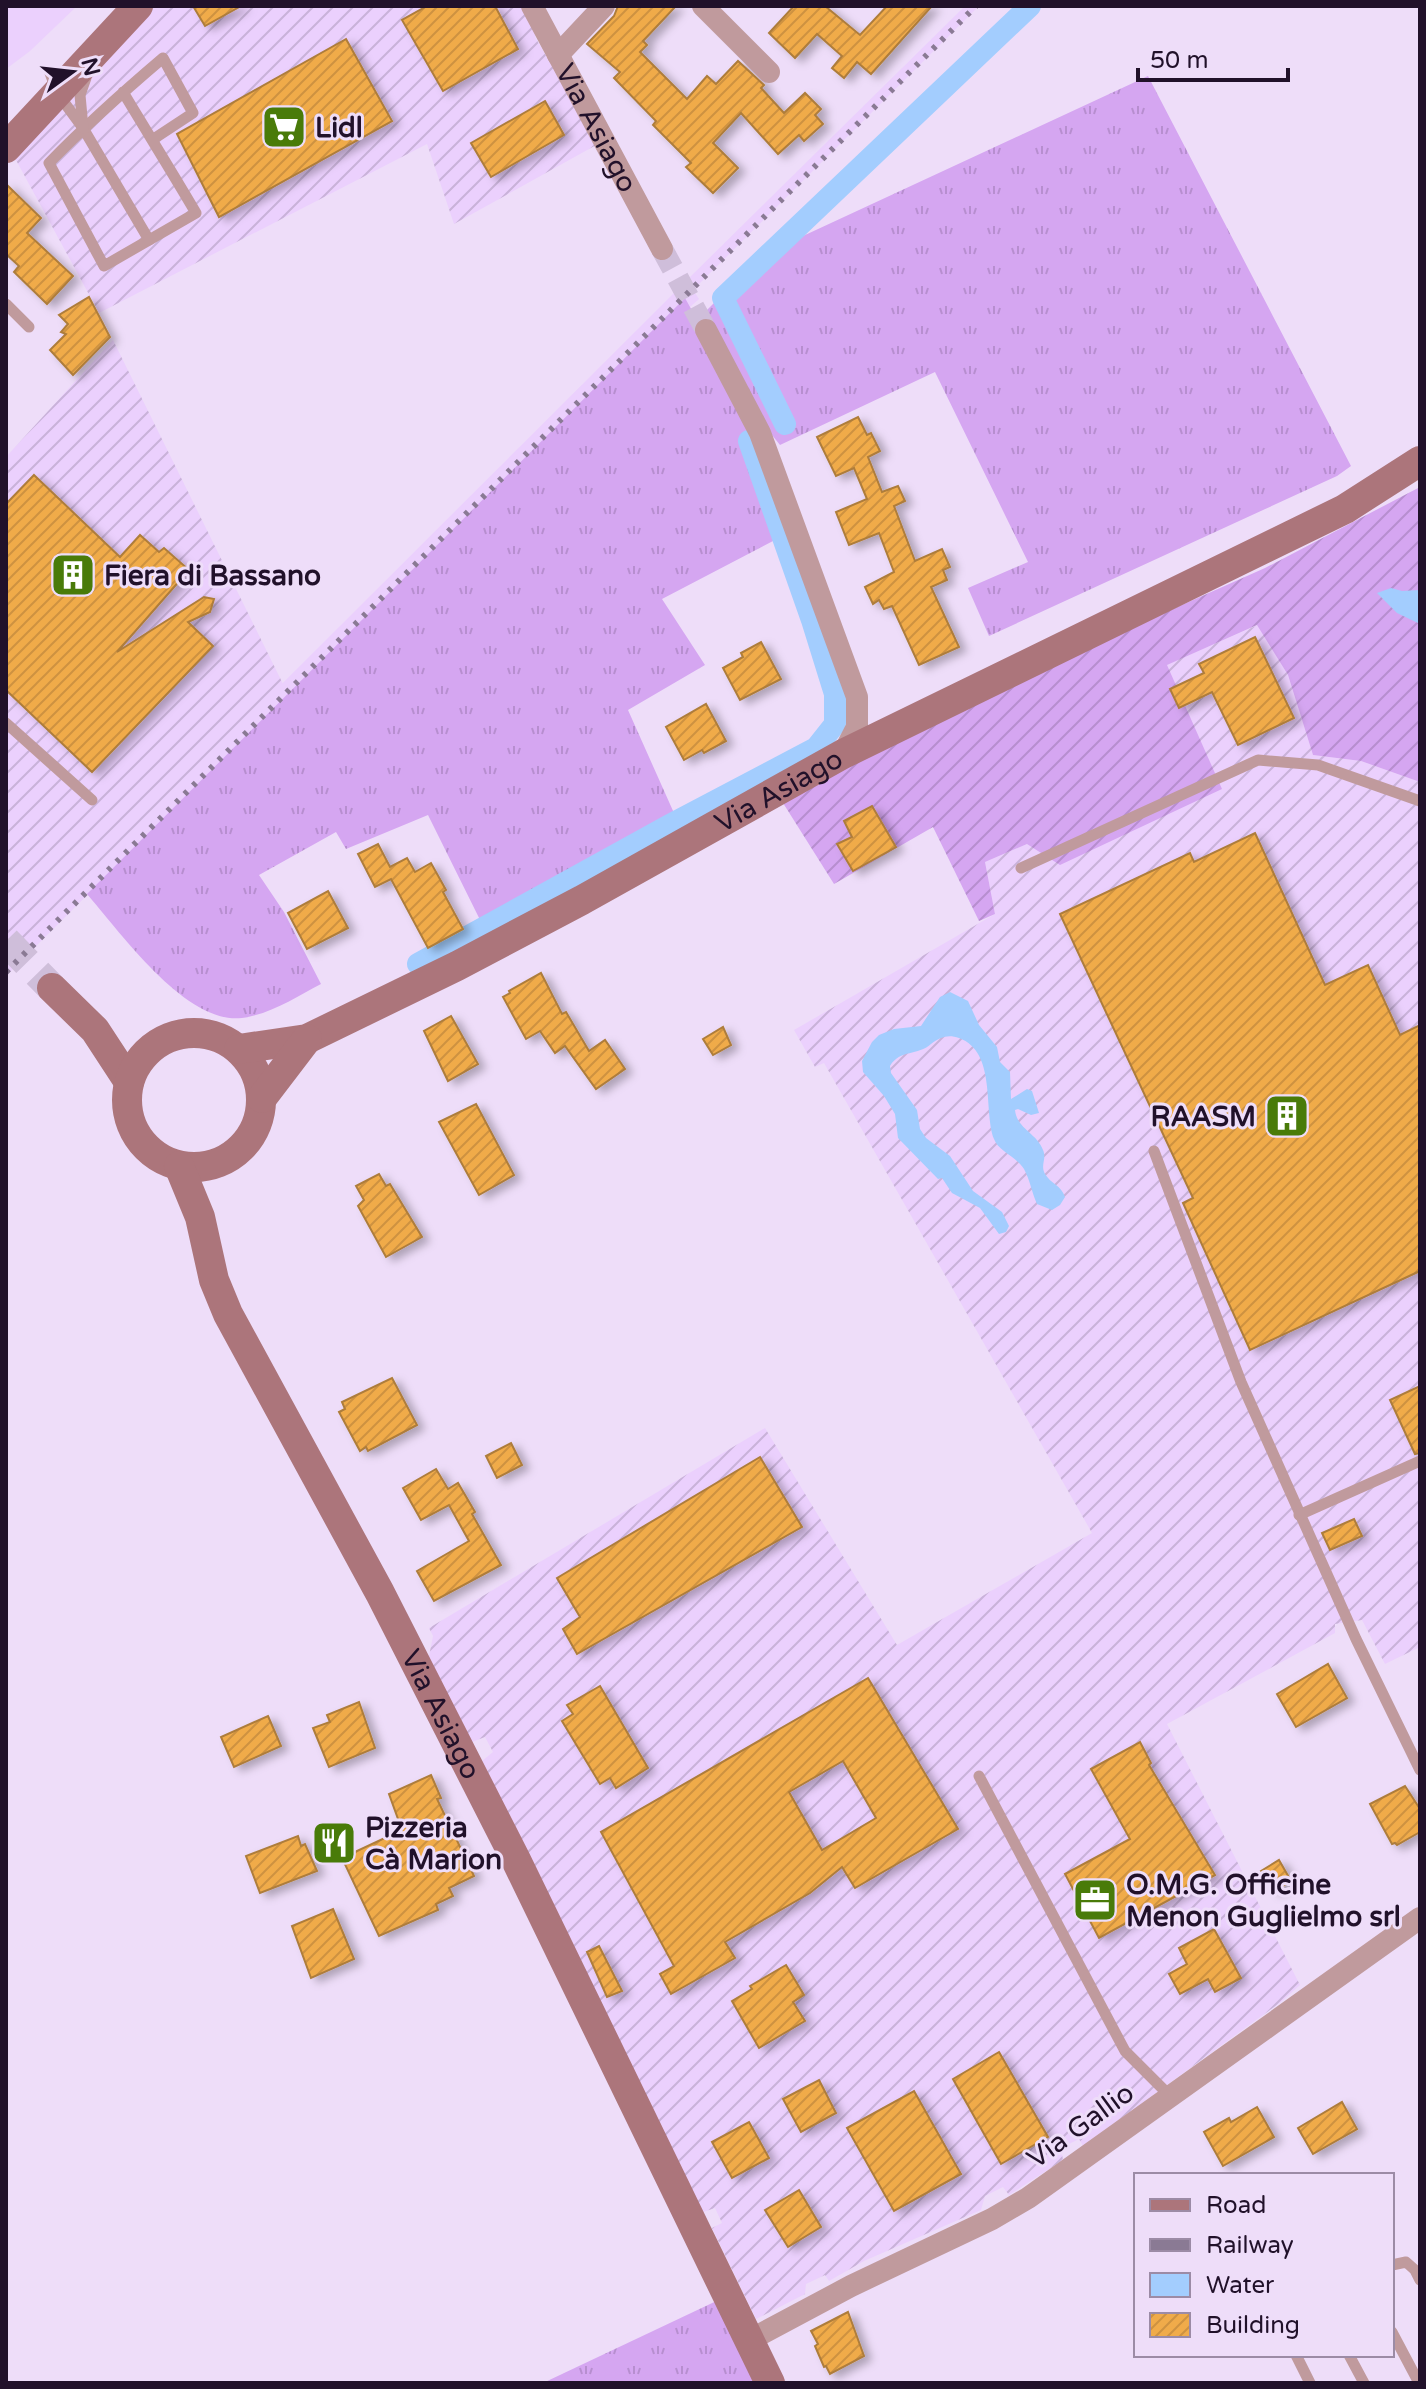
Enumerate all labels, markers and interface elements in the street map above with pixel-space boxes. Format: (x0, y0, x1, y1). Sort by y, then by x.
north arrow (32, 32, 112, 112)
scale bar (1138, 32, 1288, 82)
text: 50 m (1150, 46, 1208, 75)
text: N (76, 55, 105, 79)
street label: Via Asiago (548, 58, 644, 198)
supermarket icon: Lidl (260, 103, 308, 151)
place label: Lidl (315, 111, 363, 145)
building icon: Fiera di Bassano (49, 551, 97, 599)
place label: Fiera di Bassano (104, 559, 321, 593)
street label: Via Asiago (709, 742, 849, 840)
building icon: RAASM (1263, 1092, 1311, 1140)
place label: RAASM (1151, 1100, 1256, 1134)
street label: Via Asiago (394, 1644, 488, 1785)
place label: Pizzeria Cà Marion (365, 1811, 502, 1877)
restaurant icon: Pizzeria Cà Marion (310, 1819, 358, 1867)
place label: O.M.G. Officine Menon Guglielmo srl (1126, 1868, 1401, 1934)
office icon: O.M.G. Officine Menon Guglielmo srl (1071, 1876, 1119, 1924)
street label: Via Gallio (1020, 2076, 1141, 2176)
legend (1134, 2173, 1394, 2357)
text: Road (1206, 2191, 1266, 2220)
text: Railway (1206, 2231, 1294, 2260)
text: Water (1206, 2271, 1275, 2300)
text: Building (1206, 2311, 1300, 2340)

